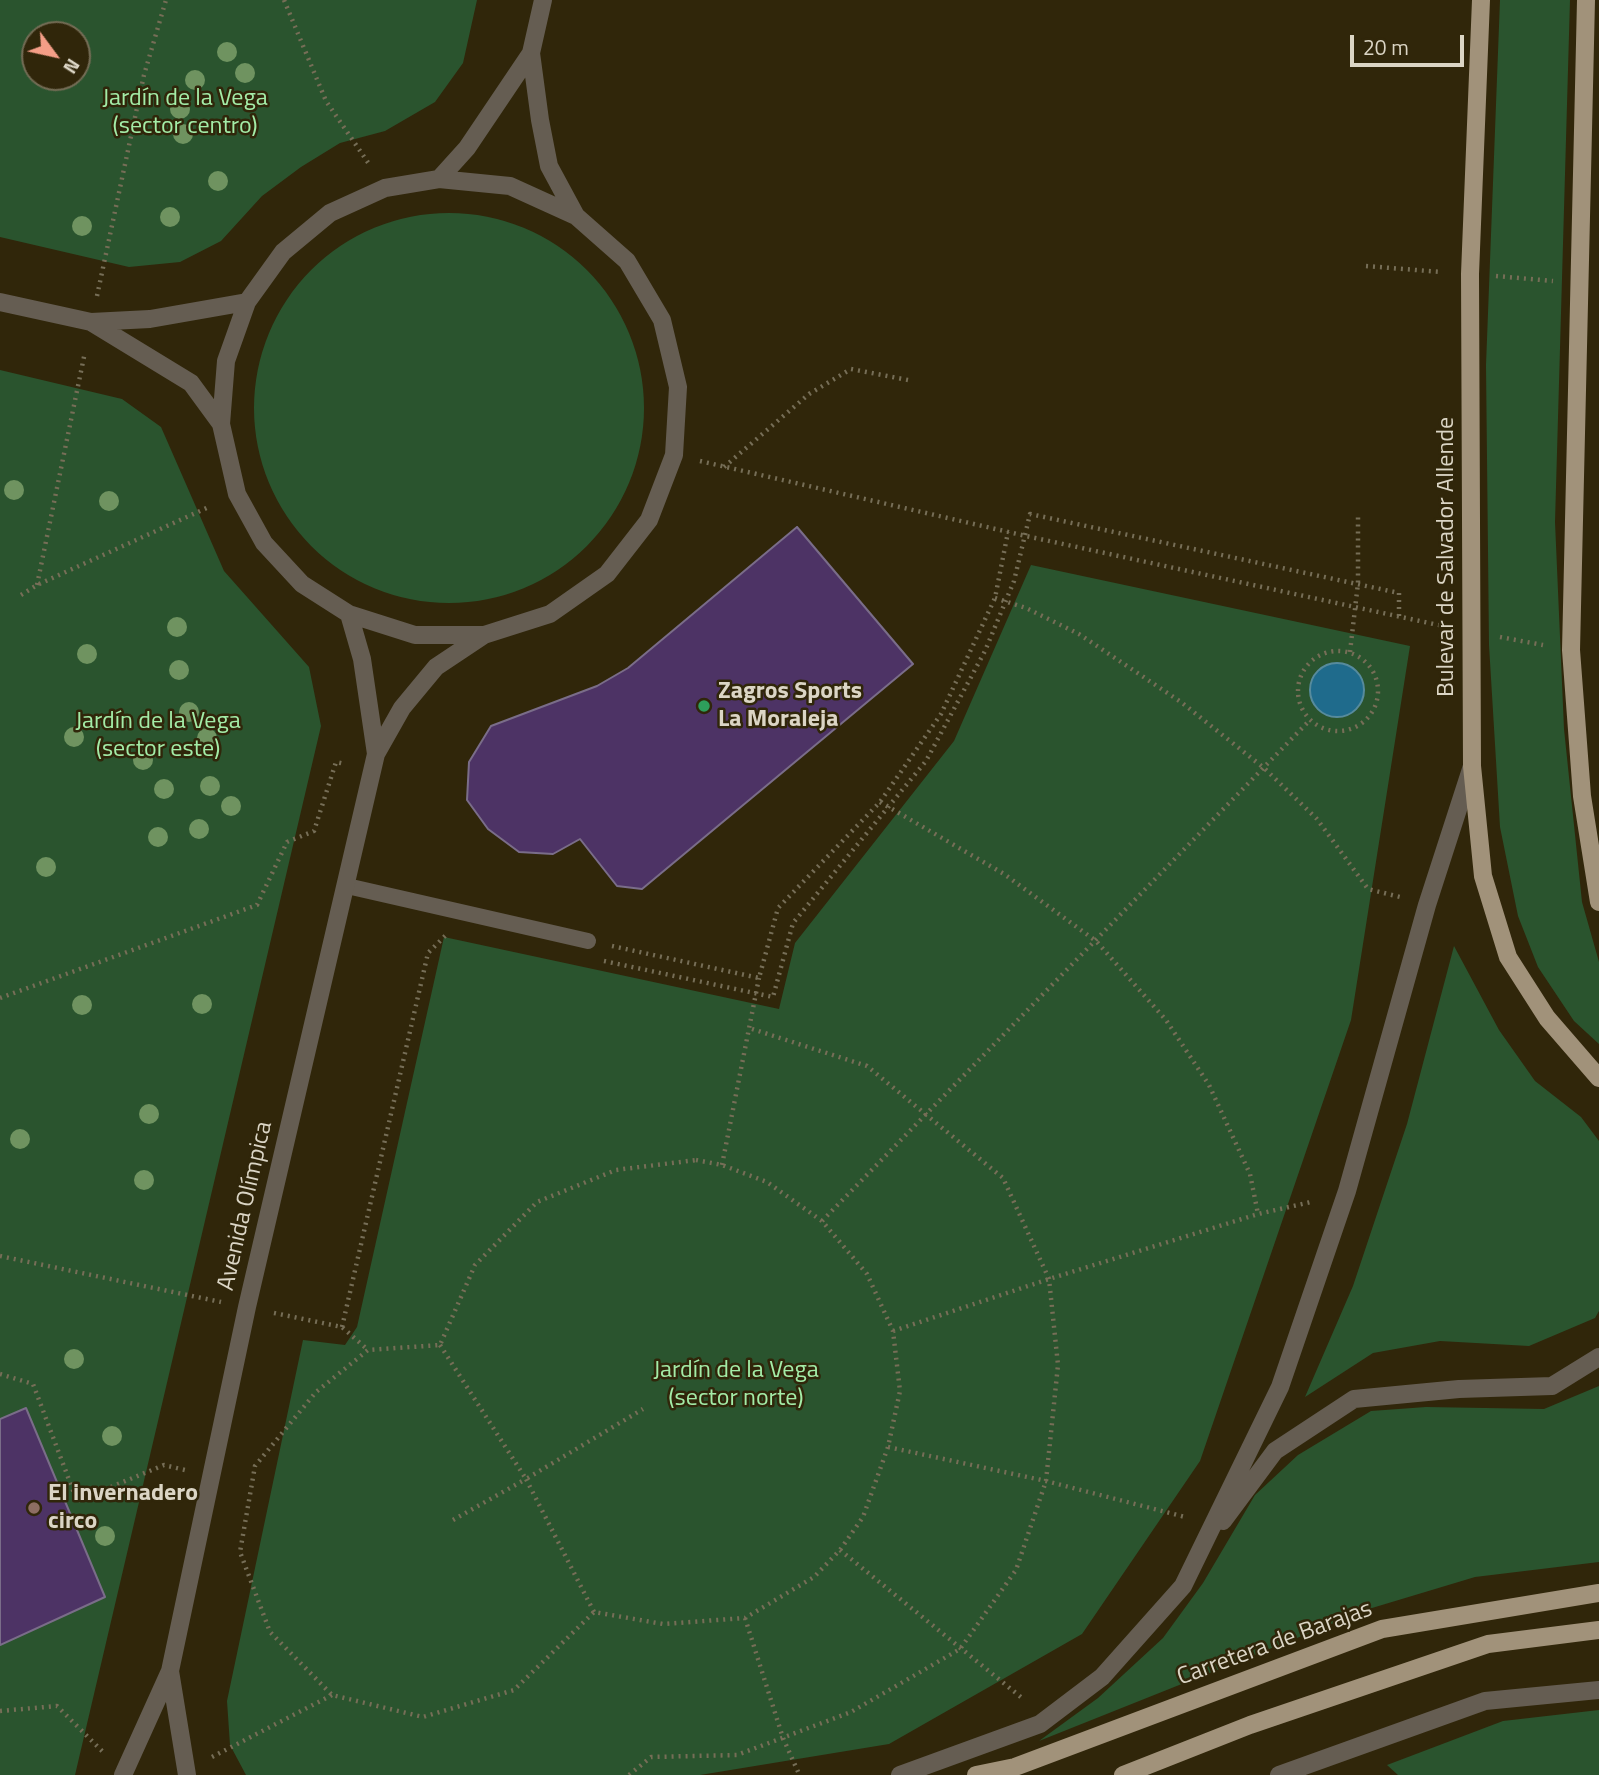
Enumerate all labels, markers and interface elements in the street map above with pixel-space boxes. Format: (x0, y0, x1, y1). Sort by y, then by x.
north arrow (21, 21, 91, 91)
scale bar (1354, 21, 1468, 65)
text: 20 m (1363, 31, 1409, 63)
text: N (57, 53, 88, 80)
park label: Jardín de la Vega (sector centro) (102, 85, 268, 141)
street label: Bulevar de Salvador Allende (1433, 417, 1461, 697)
place label: Zagros Sports La Moraleja (718, 678, 862, 734)
marker: Zagros Sports La Moraleja (696, 698, 712, 714)
park label: Jardín de la Vega (sector este) (75, 708, 241, 764)
street label: Avenida Olímpica (213, 1119, 279, 1293)
park label: Jardín de la Vega (sector norte) (653, 1357, 819, 1413)
place label: El invernadero circo (48, 1480, 198, 1536)
marker: El invernadero circo (26, 1500, 42, 1516)
street label: Carretera de Barajas (1174, 1595, 1376, 1693)

